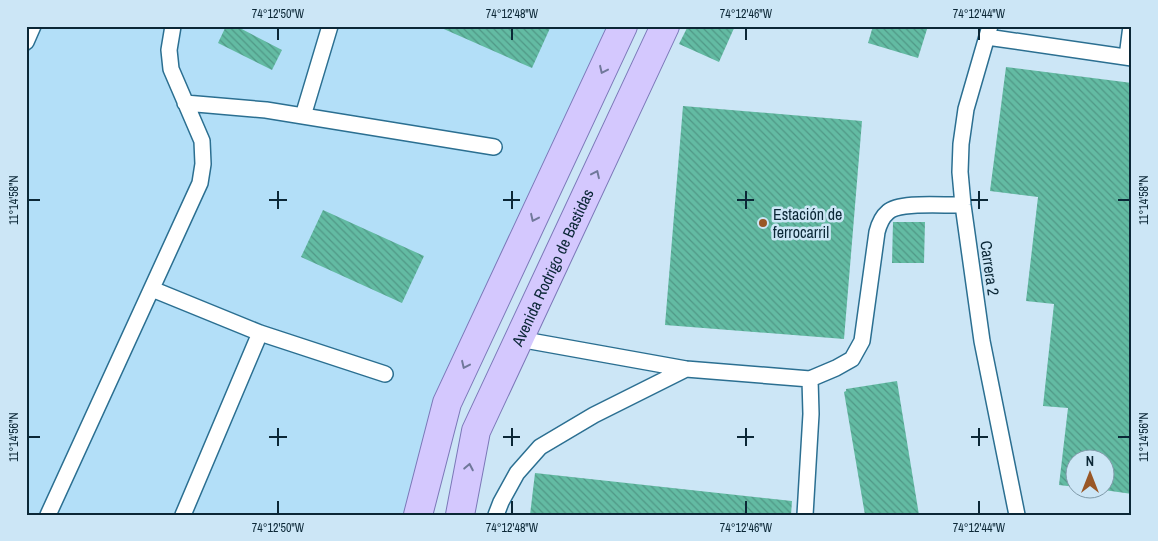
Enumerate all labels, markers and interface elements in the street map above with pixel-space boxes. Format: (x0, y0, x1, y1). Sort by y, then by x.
text: 74°12'50"W (252, 6, 305, 22)
text: 74°12'48"W (486, 6, 539, 22)
text: 74°12'46"W (720, 6, 773, 22)
text: 74°12'44"W (953, 6, 1006, 22)
one-way arrow (599, 65, 609, 74)
one-way arrow (590, 170, 600, 179)
text: 11°14'58"N (6, 175, 22, 225)
text: 11°14'58"N (1136, 175, 1152, 225)
street label: Avenida Rodrigo de Bastidas (506, 185, 599, 351)
place label: Estación de ferrocarril (773, 203, 842, 243)
one-way arrow (530, 212, 540, 221)
marker: Estación de ferrocarril (757, 217, 769, 229)
street label: Carrera 2 (975, 239, 1005, 297)
one-way arrow (461, 360, 471, 369)
text: 11°14'56"N (6, 412, 22, 462)
text: 11°14'56"N (1136, 412, 1152, 462)
north arrow (1066, 448, 1116, 498)
text: N (1086, 452, 1094, 470)
one-way arrow (464, 462, 474, 471)
text: 74°12'50"W (252, 520, 305, 536)
text: 74°12'48"W (486, 520, 539, 536)
text: 74°12'46"W (720, 520, 773, 536)
text: 74°12'44"W (953, 520, 1006, 536)

